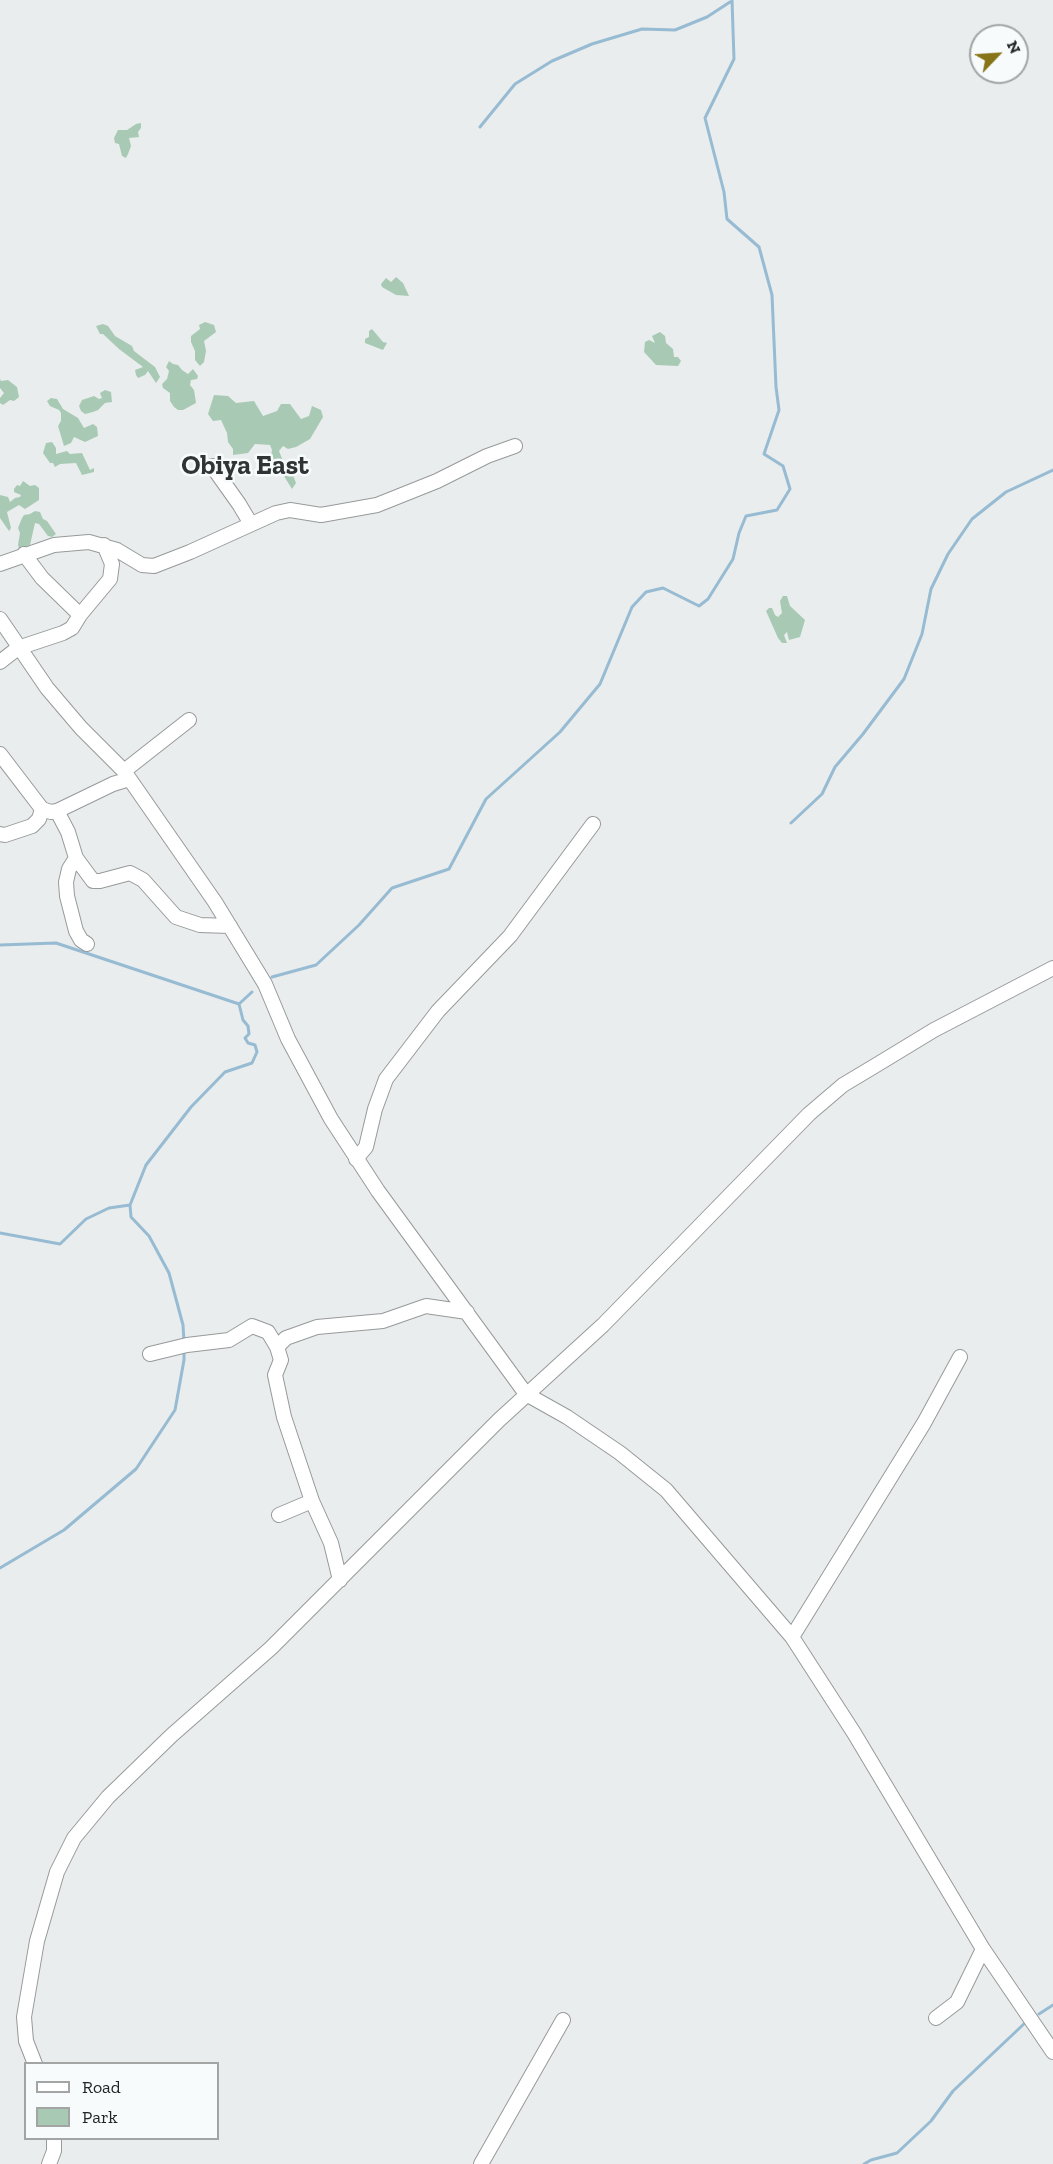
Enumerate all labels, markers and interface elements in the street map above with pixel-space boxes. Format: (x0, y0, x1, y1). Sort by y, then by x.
north arrow (969, 24, 1029, 84)
text: N (1003, 37, 1025, 57)
district label: Obiya East (181, 450, 309, 482)
legend (24, 2062, 219, 2140)
text: Road (82, 2076, 121, 2098)
text: Park (82, 2106, 118, 2128)

